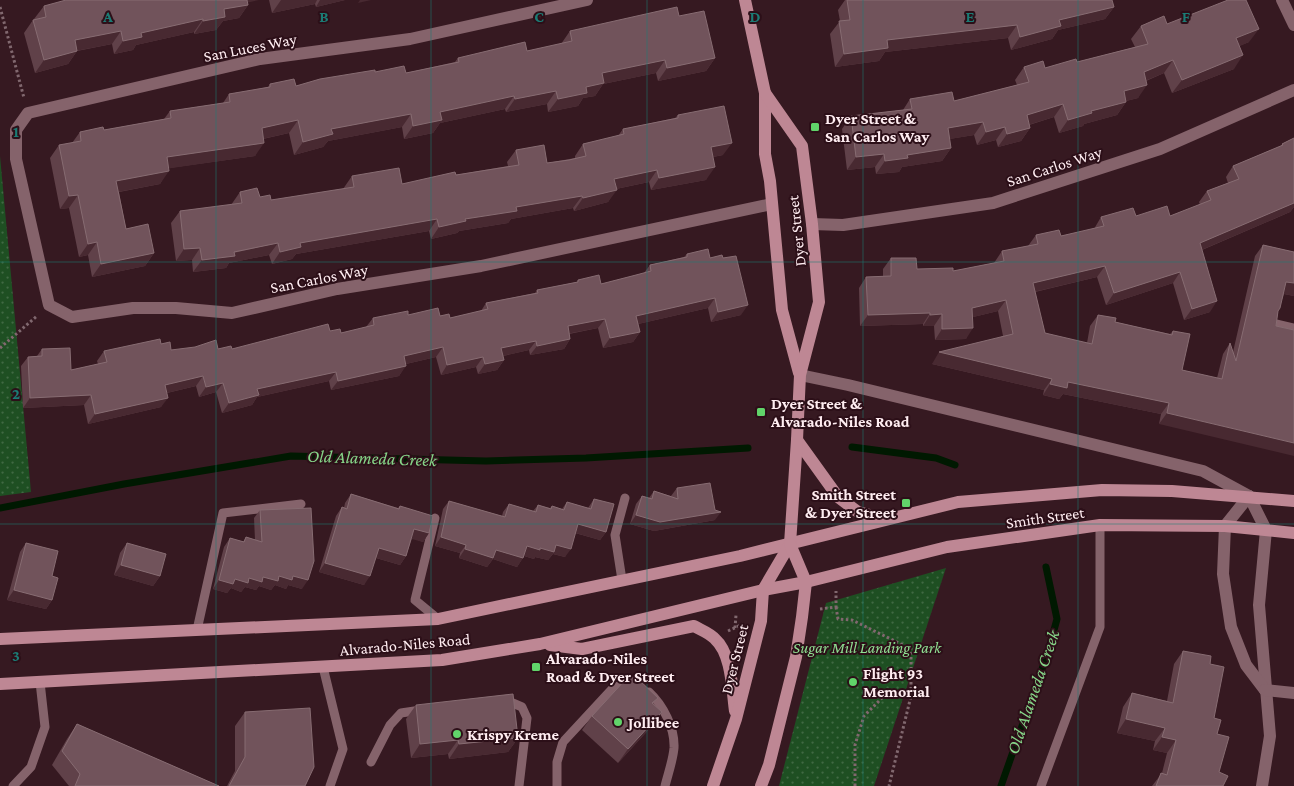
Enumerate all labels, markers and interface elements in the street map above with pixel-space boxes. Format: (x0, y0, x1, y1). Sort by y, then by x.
text: A (102, 8, 113, 25)
text: B (319, 8, 329, 25)
text: C (534, 8, 544, 25)
text: D (749, 8, 761, 25)
text: E (965, 8, 975, 25)
text: F (1182, 8, 1191, 25)
street label: San Luces Way (202, 30, 299, 66)
place label: Dyer Street & San Carlos Way (825, 110, 929, 145)
marker: Dyer Street & San Carlos Way (809, 121, 821, 133)
text: 1 (13, 123, 19, 140)
street label: San Carlos Way (1004, 143, 1105, 191)
street label: Dyer Street (784, 194, 810, 267)
street label: San Carlos Way (269, 261, 370, 297)
text: 2 (12, 385, 20, 402)
place label: Dyer Street & Alvarado-Niles Road (770, 395, 910, 430)
marker: Dyer Street & Alvarado-Niles Road (755, 406, 767, 418)
water label: Old Alameda Creek (307, 446, 438, 470)
place label: Smith Street & Dyer Street (805, 486, 896, 521)
marker: Smith Street & Dyer Street (900, 497, 912, 509)
street label: Smith Street (1005, 503, 1086, 531)
street label: Dyer Street (718, 622, 752, 696)
water label: Old Alameda Creek (1002, 626, 1064, 757)
street label: Alvarado-Niles Road (339, 630, 472, 659)
park label: Sugar Mill Landing Park (793, 639, 942, 657)
text: 3 (12, 647, 20, 664)
place label: Alvarado-Niles Road & Dyer Street (545, 650, 675, 685)
marker: Alvarado-Niles Road & Dyer Street (530, 661, 542, 673)
place label: Flight 93 Memorial (863, 665, 930, 700)
marker: Flight 93 Memorial (847, 676, 859, 688)
place label: Jollibee (626, 714, 680, 731)
marker: Jollibee (612, 716, 624, 728)
place label: Krispy Kreme (467, 726, 560, 743)
marker: Krispy Kreme (451, 728, 463, 740)

